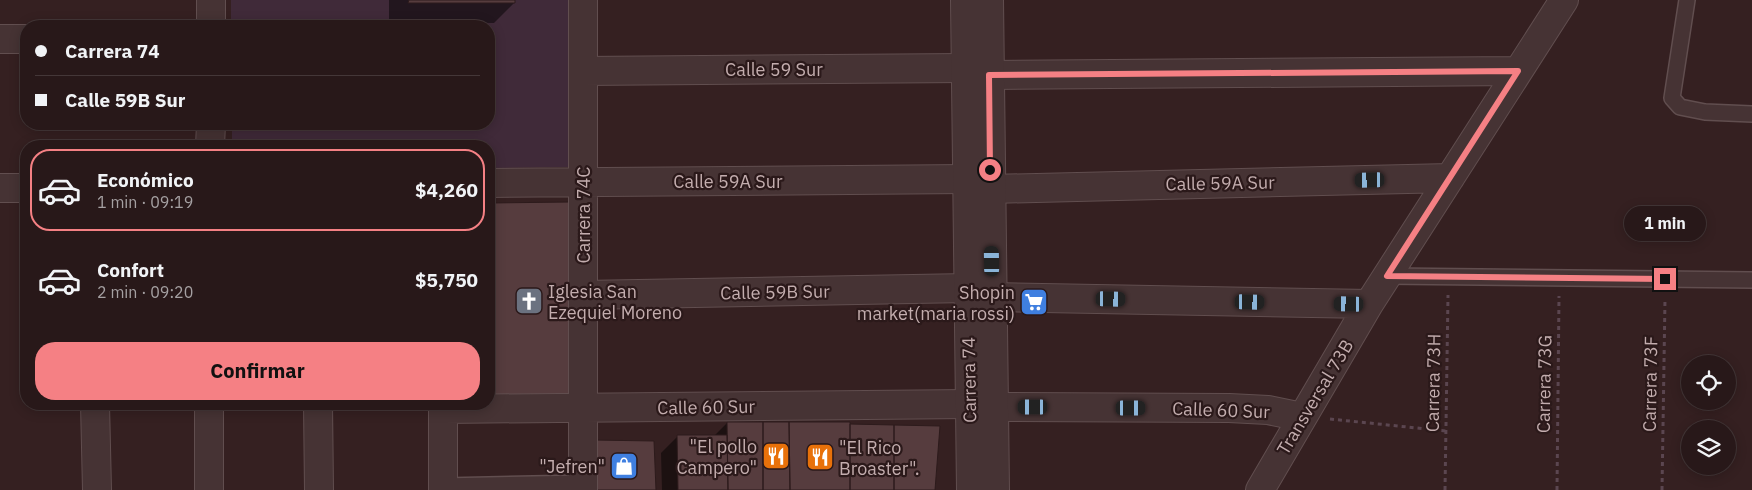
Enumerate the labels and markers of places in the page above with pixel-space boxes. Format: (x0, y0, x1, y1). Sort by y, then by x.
place label: Iglesia San Ezequiel Moreno (548, 280, 682, 324)
place label: Shopin market(maria rossi) (857, 281, 1015, 325)
church icon: Iglesia San Ezequiel Moreno (514, 286, 544, 316)
supermarket icon: Shopin market(maria rossi) (1019, 287, 1049, 317)
place label: "El pollo Campero" (676, 435, 757, 479)
place label: "El Rico Broaster". (839, 436, 920, 480)
restaurant icon: "El pollo Campero" (761, 441, 791, 471)
restaurant icon: "El Rico Broaster". (805, 442, 835, 472)
shop icon: "Jefren" (609, 451, 639, 481)
place label: "Jefren" (539, 455, 605, 478)

